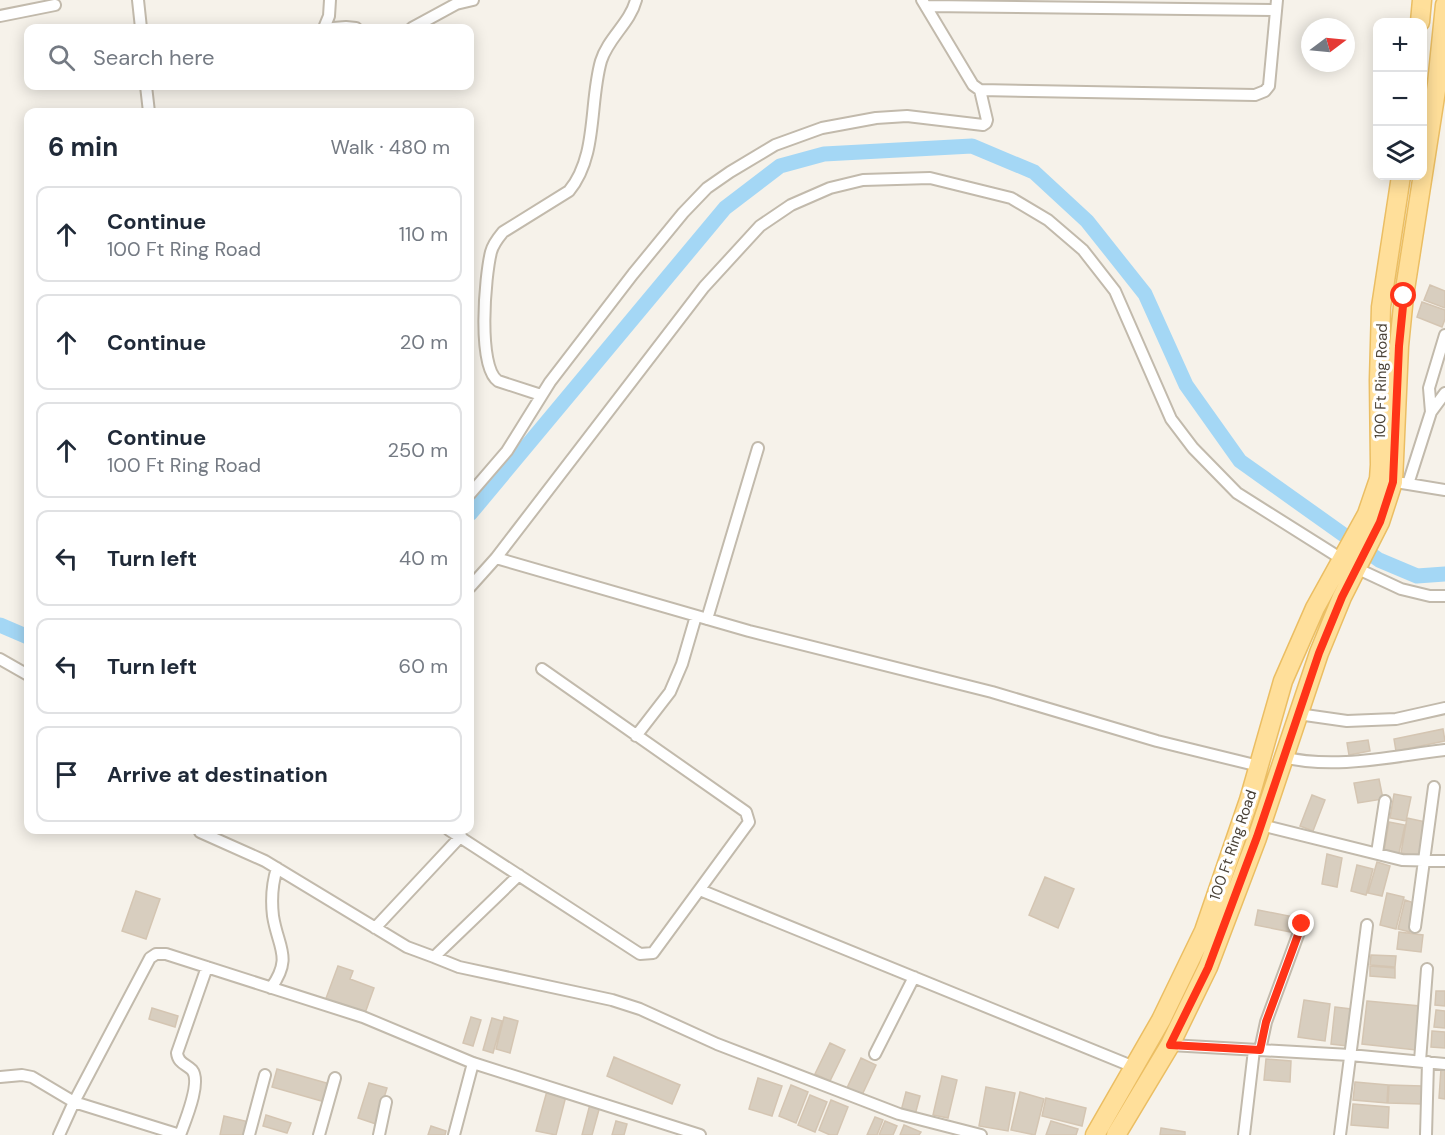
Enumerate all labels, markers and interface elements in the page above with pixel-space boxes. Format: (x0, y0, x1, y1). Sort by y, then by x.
north arrow (1301, 18, 1355, 72)
map controls (1373, 18, 1427, 180)
button: + (1373, 18, 1427, 72)
search box (24, 24, 474, 90)
icon: search (45, 41, 78, 74)
text: Search here (93, 43, 214, 72)
button: − (1373, 72, 1427, 126)
button: layers (1373, 126, 1427, 180)
text: 6 min (48, 130, 118, 164)
text: Walk · 480 m (330, 134, 450, 160)
text: Continue (107, 207, 206, 236)
icon: ahead (50, 218, 83, 251)
text: 110 m (399, 221, 448, 247)
text: 100 Ft Ring Road (107, 236, 261, 262)
route start (1390, 282, 1416, 308)
street label: 100 Ft Ring Road (1370, 323, 1392, 439)
icon: ahead (50, 326, 83, 359)
text: Continue (107, 328, 206, 357)
text: 20 m (400, 329, 448, 355)
text: Continue (107, 423, 206, 452)
icon: ahead (50, 434, 83, 467)
text: 250 m (387, 437, 448, 463)
text: 100 Ft Ring Road (107, 452, 261, 478)
icon: left (50, 542, 83, 575)
text: Turn left (107, 544, 197, 573)
text: 40 m (399, 545, 448, 571)
icon: left (50, 650, 83, 683)
text: Turn left (107, 652, 197, 681)
text: 60 m (399, 653, 448, 679)
icon: arrive (50, 758, 83, 791)
text: Arrive at destination (107, 760, 328, 789)
street label: 100 Ft Ring Road (1205, 787, 1261, 903)
route end (1288, 910, 1314, 936)

